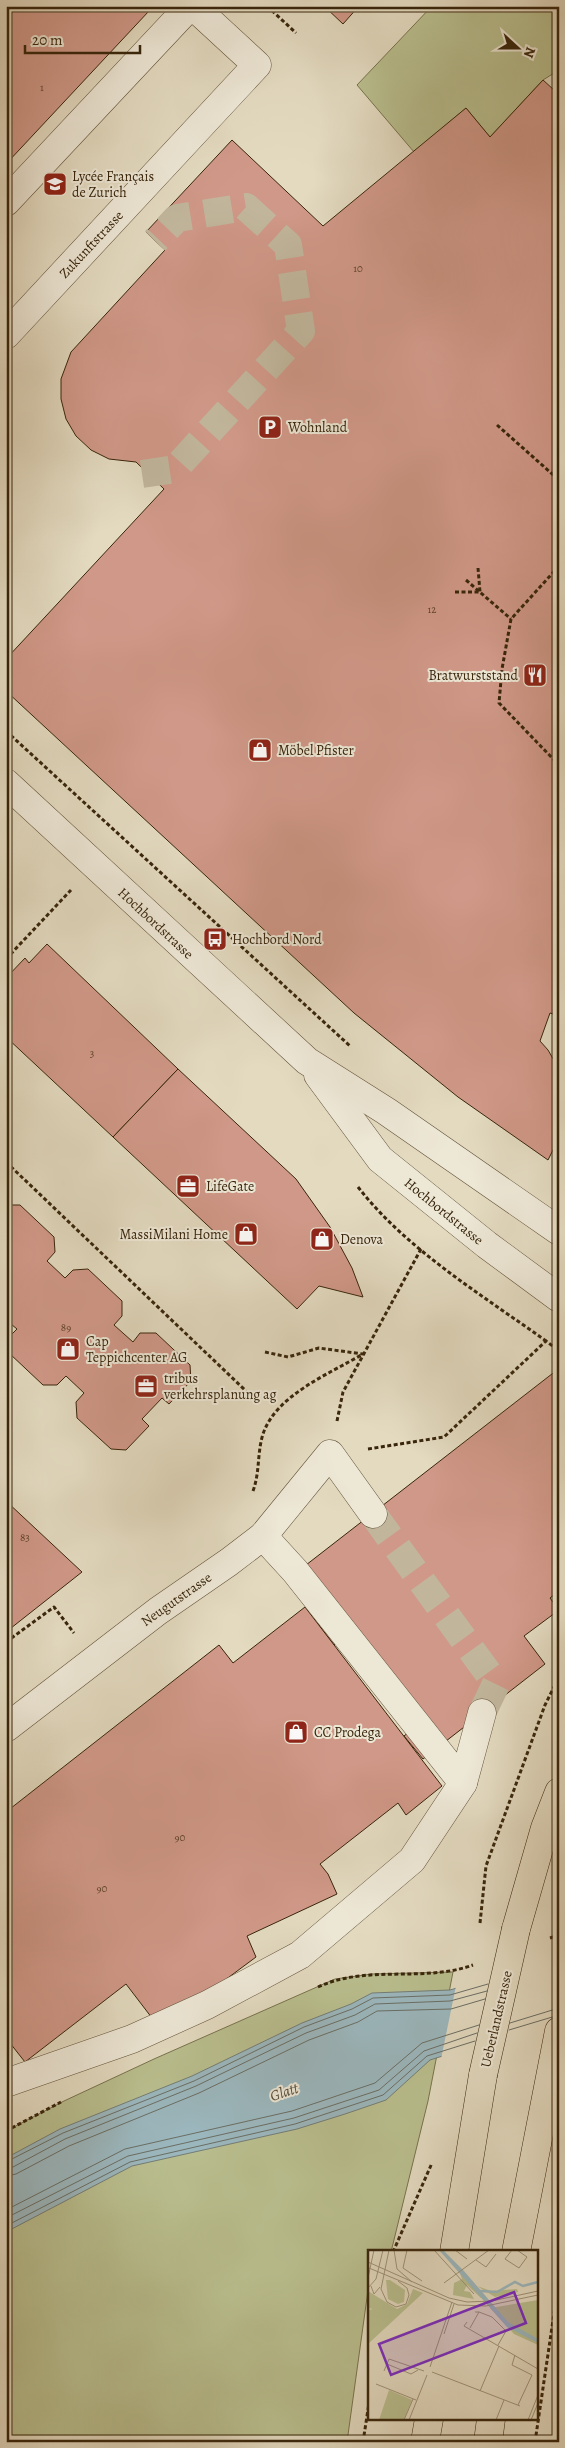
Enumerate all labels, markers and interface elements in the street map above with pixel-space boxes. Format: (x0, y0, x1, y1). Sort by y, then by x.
scale bar (25, 22, 140, 54)
north arrow (492, 22, 542, 72)
text: 20 m (32, 30, 63, 50)
text: N (519, 44, 540, 61)
house number: 1 (40, 80, 44, 95)
place label: Lycée Français de Zurich (72, 167, 154, 202)
school or university icon: Lycée Français de Zurich (42, 171, 68, 197)
street label: Zukunftstrasse (55, 206, 128, 282)
house number: 10 (353, 261, 363, 276)
parking icon: Wohnland (257, 414, 283, 440)
place label: Wohnland (287, 418, 348, 437)
house number: 12 (428, 602, 437, 617)
restaurant icon: Bratwurststand (522, 662, 548, 688)
place label: Bratwurststand (428, 666, 518, 685)
shop icon: Möbel Pfister (247, 737, 273, 763)
place label: Möbel Pfister (278, 741, 355, 760)
street label: Hochbordstrasse (114, 883, 198, 963)
bus stop icon: Hochbord Nord (202, 926, 228, 952)
place label: Hochbord Nord (232, 930, 322, 949)
house number: 3 (90, 1046, 94, 1061)
office icon: LifeGate (175, 1173, 201, 1199)
street label: Hochbordstrasse (400, 1173, 487, 1249)
place label: LifeGate (206, 1177, 254, 1196)
shop icon: MassiMilani Home (233, 1221, 259, 1247)
place label: MassiMilani Home (119, 1225, 228, 1244)
shop icon: Denova (309, 1226, 335, 1252)
place label: Denova (340, 1230, 384, 1249)
house number: 89 (61, 1320, 71, 1335)
place label: Cap Teppichcenter AG (86, 1332, 187, 1367)
shop icon: Cap Teppichcenter AG (55, 1336, 81, 1362)
place label: tribus verkehrsplanung ag (163, 1369, 277, 1404)
office icon: tribus verkehrsplanung ag (133, 1373, 159, 1399)
house number: 83 (20, 1530, 30, 1545)
street label: Neugutstrasse (137, 1568, 215, 1631)
shop icon: CC Prodega (283, 1719, 309, 1745)
place label: CC Prodega (314, 1723, 381, 1742)
house number: 90 (175, 1830, 186, 1845)
house number: 90 (97, 1881, 108, 1896)
street label: Ueberlandstrasse (476, 1969, 517, 2069)
water label: Glatt (267, 2078, 301, 2106)
inset map (368, 2250, 538, 2420)

